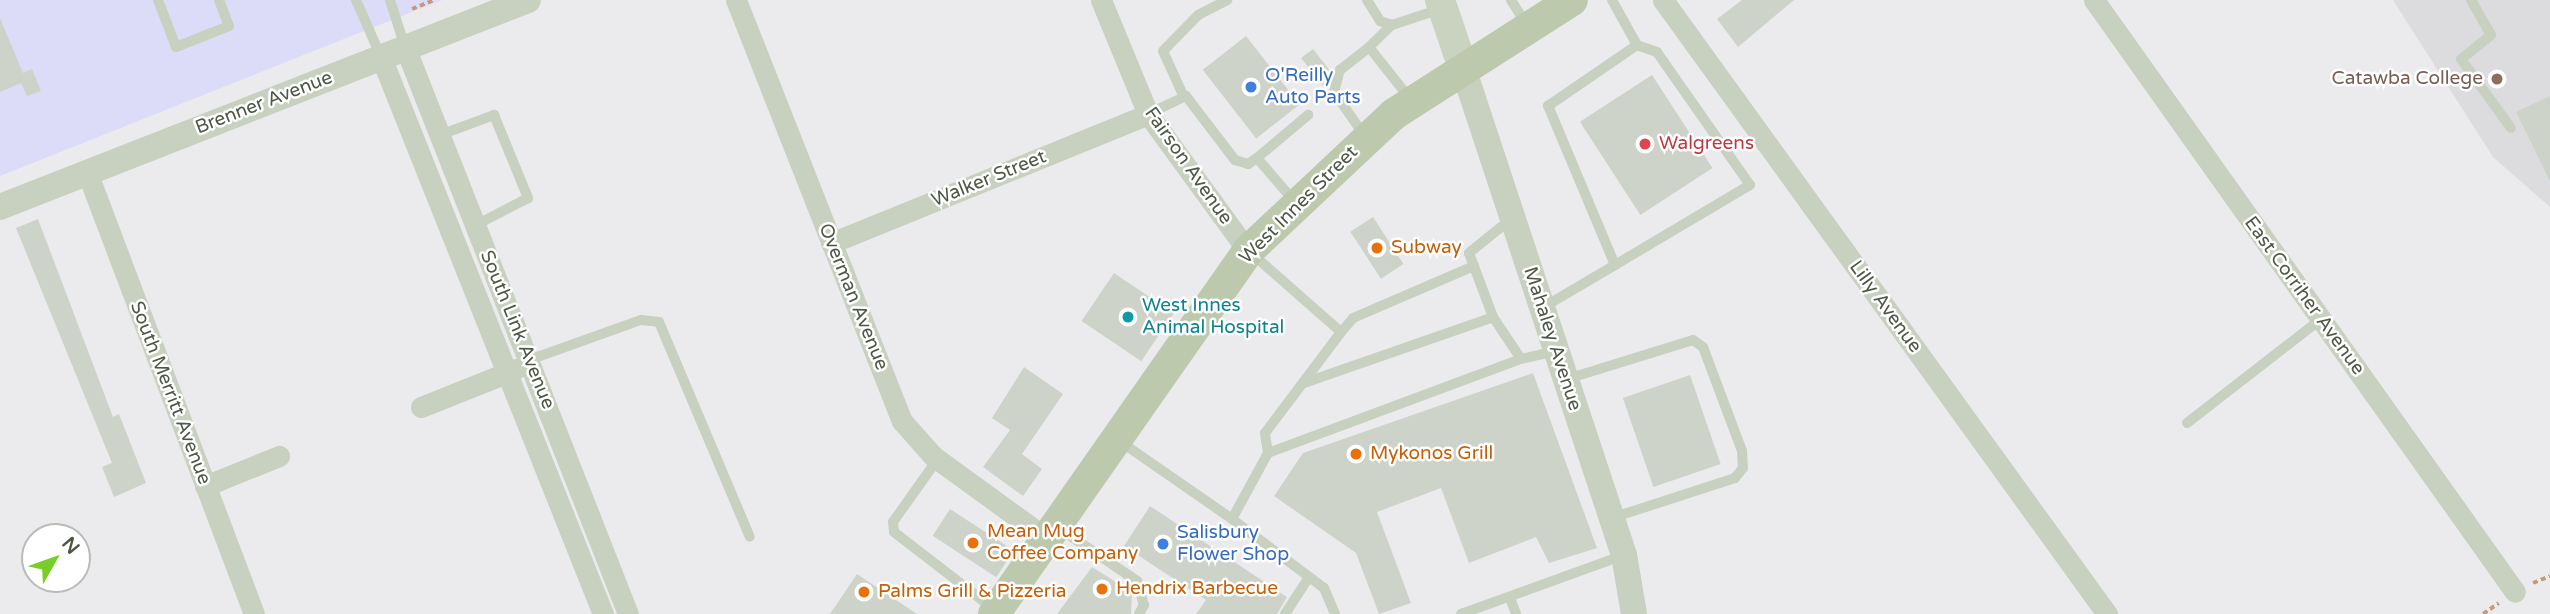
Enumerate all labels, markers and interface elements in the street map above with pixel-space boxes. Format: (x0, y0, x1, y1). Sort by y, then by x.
place label: O'Reilly Auto Parts (1265, 65, 1361, 109)
street label: Brenner Avenue (192, 66, 336, 140)
place label: Catawba College (2332, 68, 2483, 90)
marker: Catawba College (2489, 71, 2505, 87)
marker: O'Reilly Auto Parts (1243, 79, 1259, 95)
street label: Fairson Avenue (1139, 103, 1237, 229)
place label: Walgreens (1659, 133, 1754, 155)
marker: Walgreens (1637, 136, 1653, 152)
street label: West Innes Street (1235, 141, 1363, 269)
street label: Walker Street (928, 146, 1050, 212)
street label: East Corriher Avenue (2239, 212, 2369, 380)
street label: Overman Avenue (813, 220, 893, 374)
place label: Subway (1391, 237, 1462, 259)
marker: Subway (1369, 240, 1385, 256)
street label: South Link Avenue (475, 247, 559, 413)
street label: Lilly Avenue (1844, 256, 1926, 358)
street label: Mahaley Avenue (1518, 264, 1586, 414)
place label: West Innes Animal Hospital (1142, 295, 1284, 339)
street label: South Merritt Avenue (125, 298, 215, 488)
marker: West Innes Animal Hospital (1120, 309, 1136, 325)
place label: Mykonos Grill (1370, 443, 1493, 465)
marker: Mykonos Grill (1348, 446, 1364, 462)
place label: Mean Mug Coffee Company (987, 521, 1138, 565)
place label: Salisbury Flower Shop (1177, 522, 1289, 566)
north arrow (21, 523, 91, 593)
text: N (57, 533, 84, 559)
marker: Mean Mug Coffee Company (965, 535, 981, 551)
marker: Salisbury Flower Shop (1155, 536, 1171, 552)
place label: Hendrix Barbecue (1116, 578, 1278, 600)
place label: Palms Grill & Pizzeria (878, 581, 1067, 603)
marker: Hendrix Barbecue (1094, 581, 1110, 597)
marker: Palms Grill & Pizzeria (856, 584, 872, 600)

